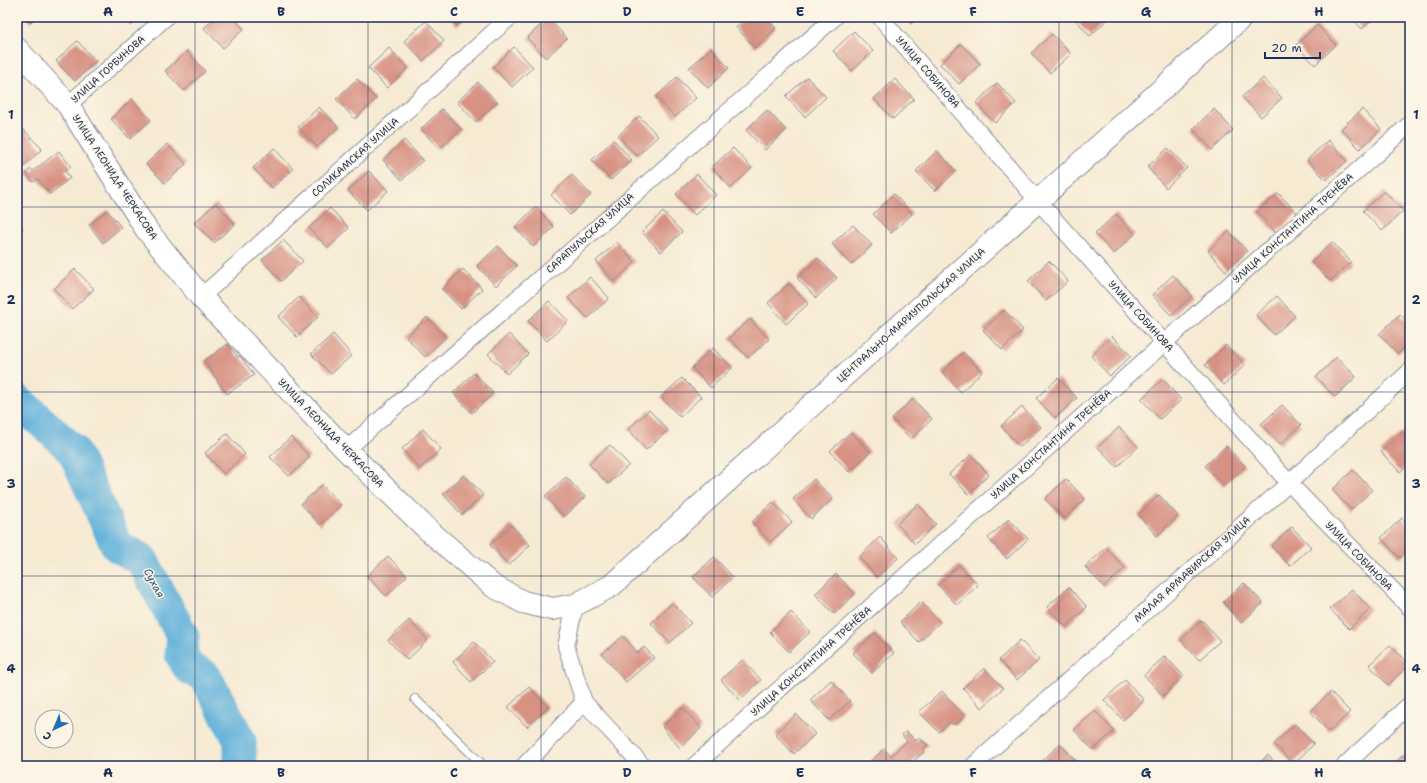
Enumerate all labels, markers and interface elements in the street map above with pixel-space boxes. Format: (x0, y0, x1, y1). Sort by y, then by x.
text: A (103, 3, 113, 20)
text: B (277, 3, 285, 20)
text: C (450, 3, 458, 20)
text: D (622, 3, 632, 20)
text: E (796, 3, 805, 20)
text: F (969, 3, 977, 20)
text: G (1141, 3, 1152, 20)
text: H (1314, 3, 1324, 20)
street label: УЛИЦА ГОРБУНОВА (68, 32, 148, 106)
street label: УЛИЦА СОБИНОВА (893, 33, 963, 111)
scale bar (1265, 34, 1320, 60)
text: 20 m (1271, 40, 1302, 56)
text: 1 (8, 106, 14, 123)
text: 1 (1413, 106, 1419, 123)
street label: УЛИЦА ЛЕОНИДА ЧЕРКАСОВА (69, 112, 161, 242)
street label: СОЛИКАМСКАЯ УЛИЦА (309, 114, 401, 200)
street label: УЛИЦА КОНСТАНТИНА ТРЕНЁВА (1230, 170, 1356, 286)
street label: САРАПУЛЬСКАЯ УЛИЦА (543, 190, 637, 276)
street label: ЦЕНТРАЛЬНО-МАРИУПОЛЬСКАЯ УЛИЦА (834, 245, 988, 385)
street label: УЛИЦА СОБИНОВА (1106, 278, 1176, 354)
text: 2 (6, 291, 16, 308)
text: 2 (1411, 291, 1421, 308)
street label: УЛИЦА ЛЕОНИДА ЧЕРКАСОВА (275, 376, 387, 490)
street label: УЛИЦА КОНСТАНТИНА ТРЕНЁВА (988, 386, 1114, 502)
text: 3 (6, 475, 16, 492)
text: 3 (1411, 475, 1421, 492)
street label: МАЛАЯ АРМАВИРСКАЯ УЛИЦА (1131, 513, 1253, 625)
street label: УЛИЦА СОБИНОВА (1323, 519, 1395, 593)
water label: Сухая (140, 565, 168, 601)
street label: УЛИЦА КОНСТАНТИНА ТРЕНЁВА (748, 603, 874, 719)
text: 4 (6, 660, 16, 677)
text: 4 (1411, 660, 1421, 677)
north arrow (34, 709, 74, 749)
text: С (40, 728, 55, 744)
text: A (103, 764, 113, 781)
text: B (277, 764, 285, 781)
text: C (450, 764, 458, 781)
text: D (622, 764, 632, 781)
text: E (796, 764, 805, 781)
text: F (969, 764, 977, 781)
text: G (1141, 764, 1152, 781)
text: H (1314, 764, 1324, 781)

